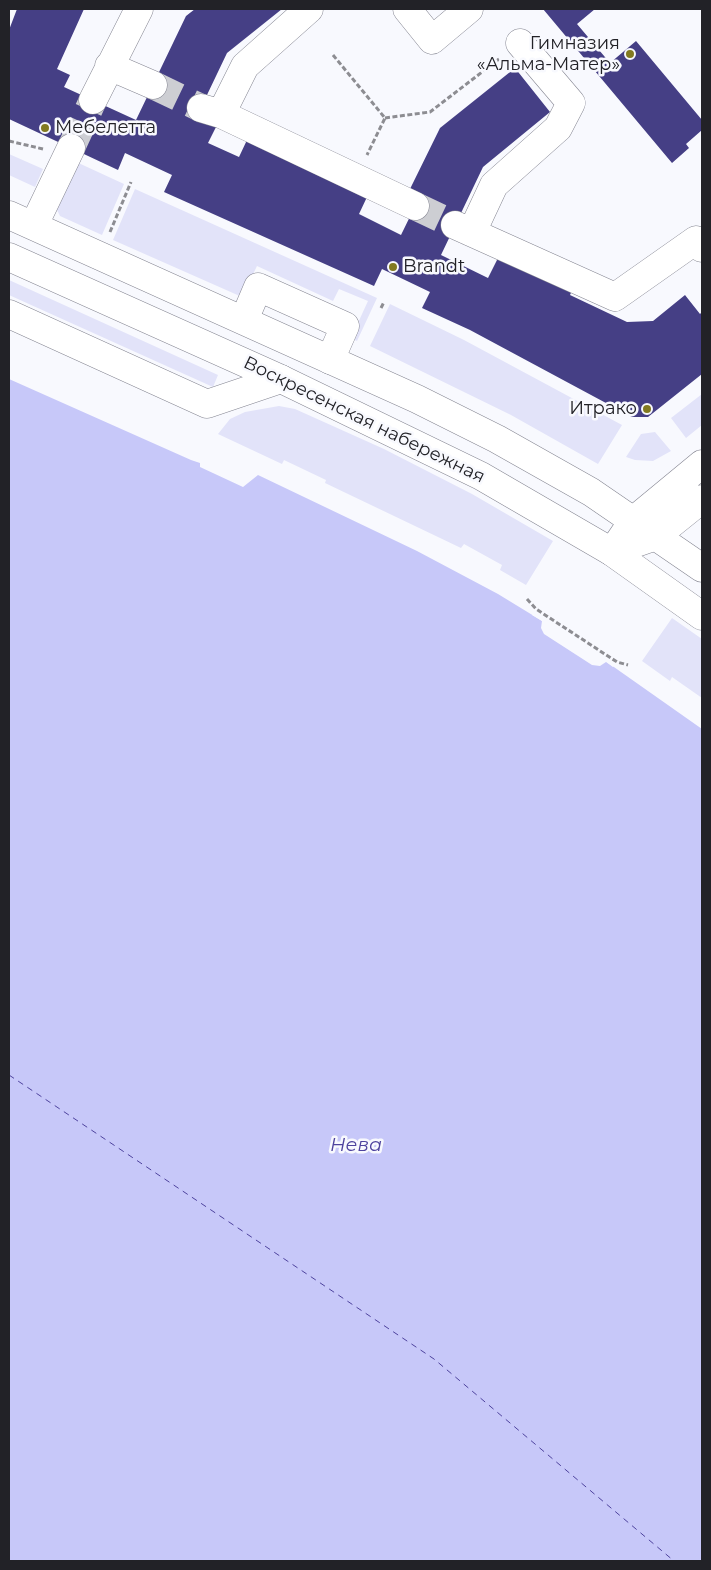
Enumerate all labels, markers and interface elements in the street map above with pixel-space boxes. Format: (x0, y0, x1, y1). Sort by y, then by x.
place label: Гимназия «Альма-Матер» (477, 33, 620, 76)
marker: Гимназия «Альма-Матер» (624, 48, 636, 60)
place label: Мебелетта (55, 117, 156, 139)
marker: Мебелетта (39, 122, 51, 134)
place label: Brandt (403, 256, 465, 278)
marker: Brandt (387, 261, 399, 273)
street label: Воскресенская набережная (240, 352, 488, 488)
place label: Итрако (569, 398, 637, 420)
marker: Итрако (641, 403, 653, 415)
water label: Нева (330, 1134, 382, 1156)

